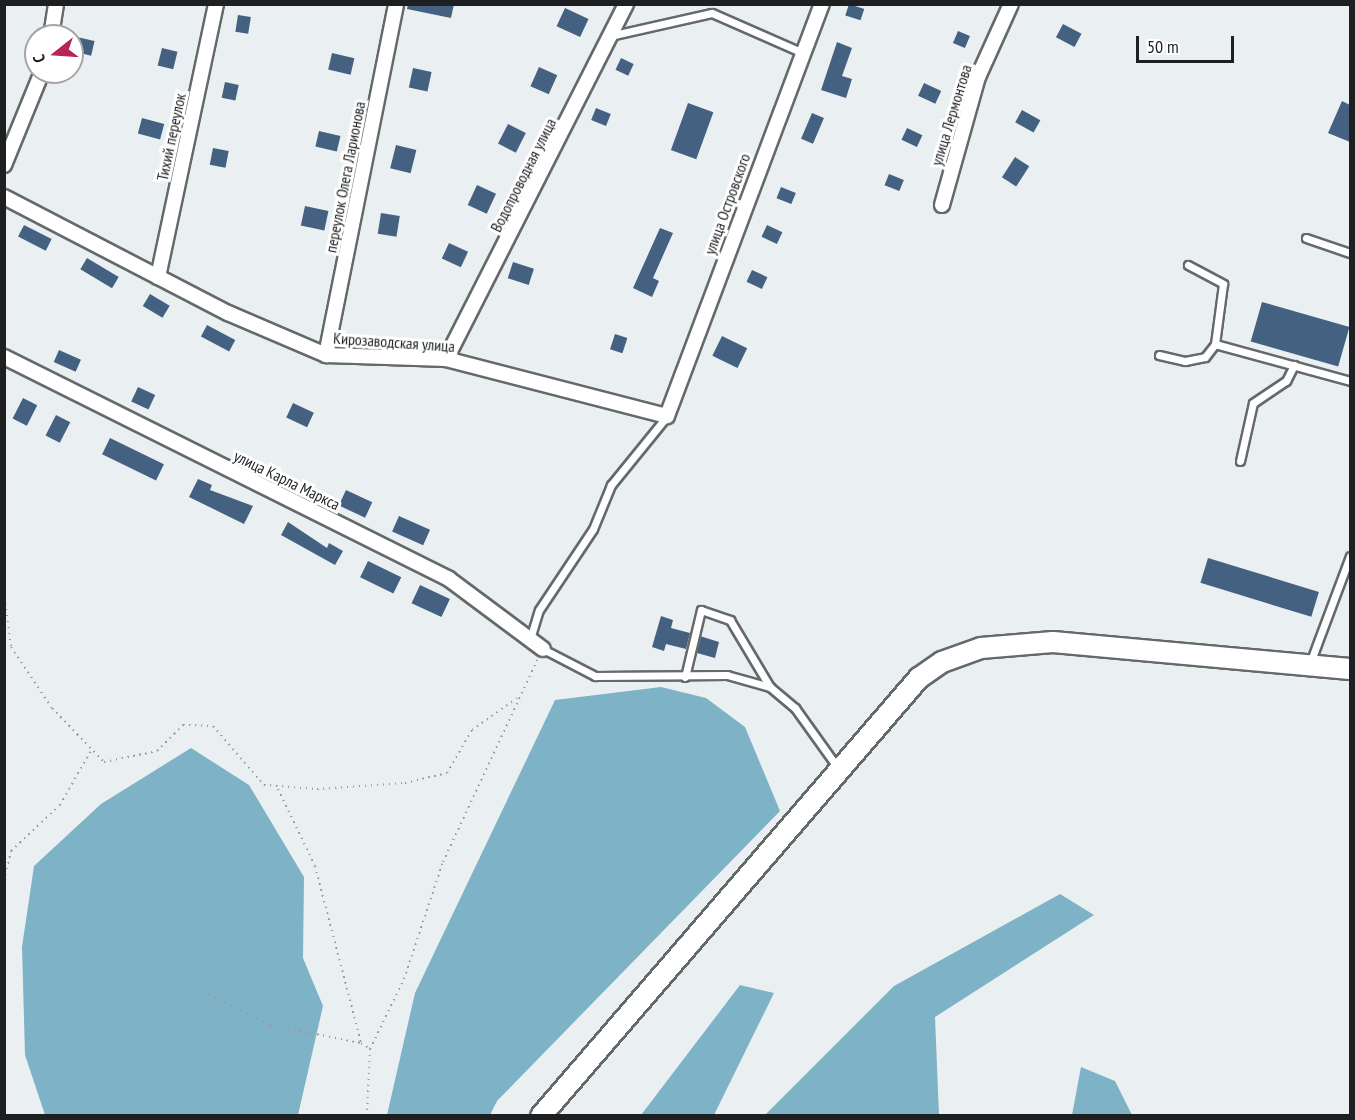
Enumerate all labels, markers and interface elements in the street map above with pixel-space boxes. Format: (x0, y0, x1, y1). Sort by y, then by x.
north arrow (24, 24, 84, 84)
scale bar (1139, 24, 1236, 62)
text: 50 m (1147, 35, 1179, 58)
text: С (28, 52, 49, 65)
street label: улица Лермонтова (927, 62, 975, 168)
street label: Тихий переулок (152, 91, 190, 183)
street label: переулок Олега Ларионова (321, 100, 369, 254)
street label: Водопроводная улица (486, 115, 560, 235)
street label: улица Островского (700, 151, 754, 257)
street label: Кирозаводская улица (333, 328, 455, 356)
street label: улица Карла Маркса (231, 446, 343, 514)

